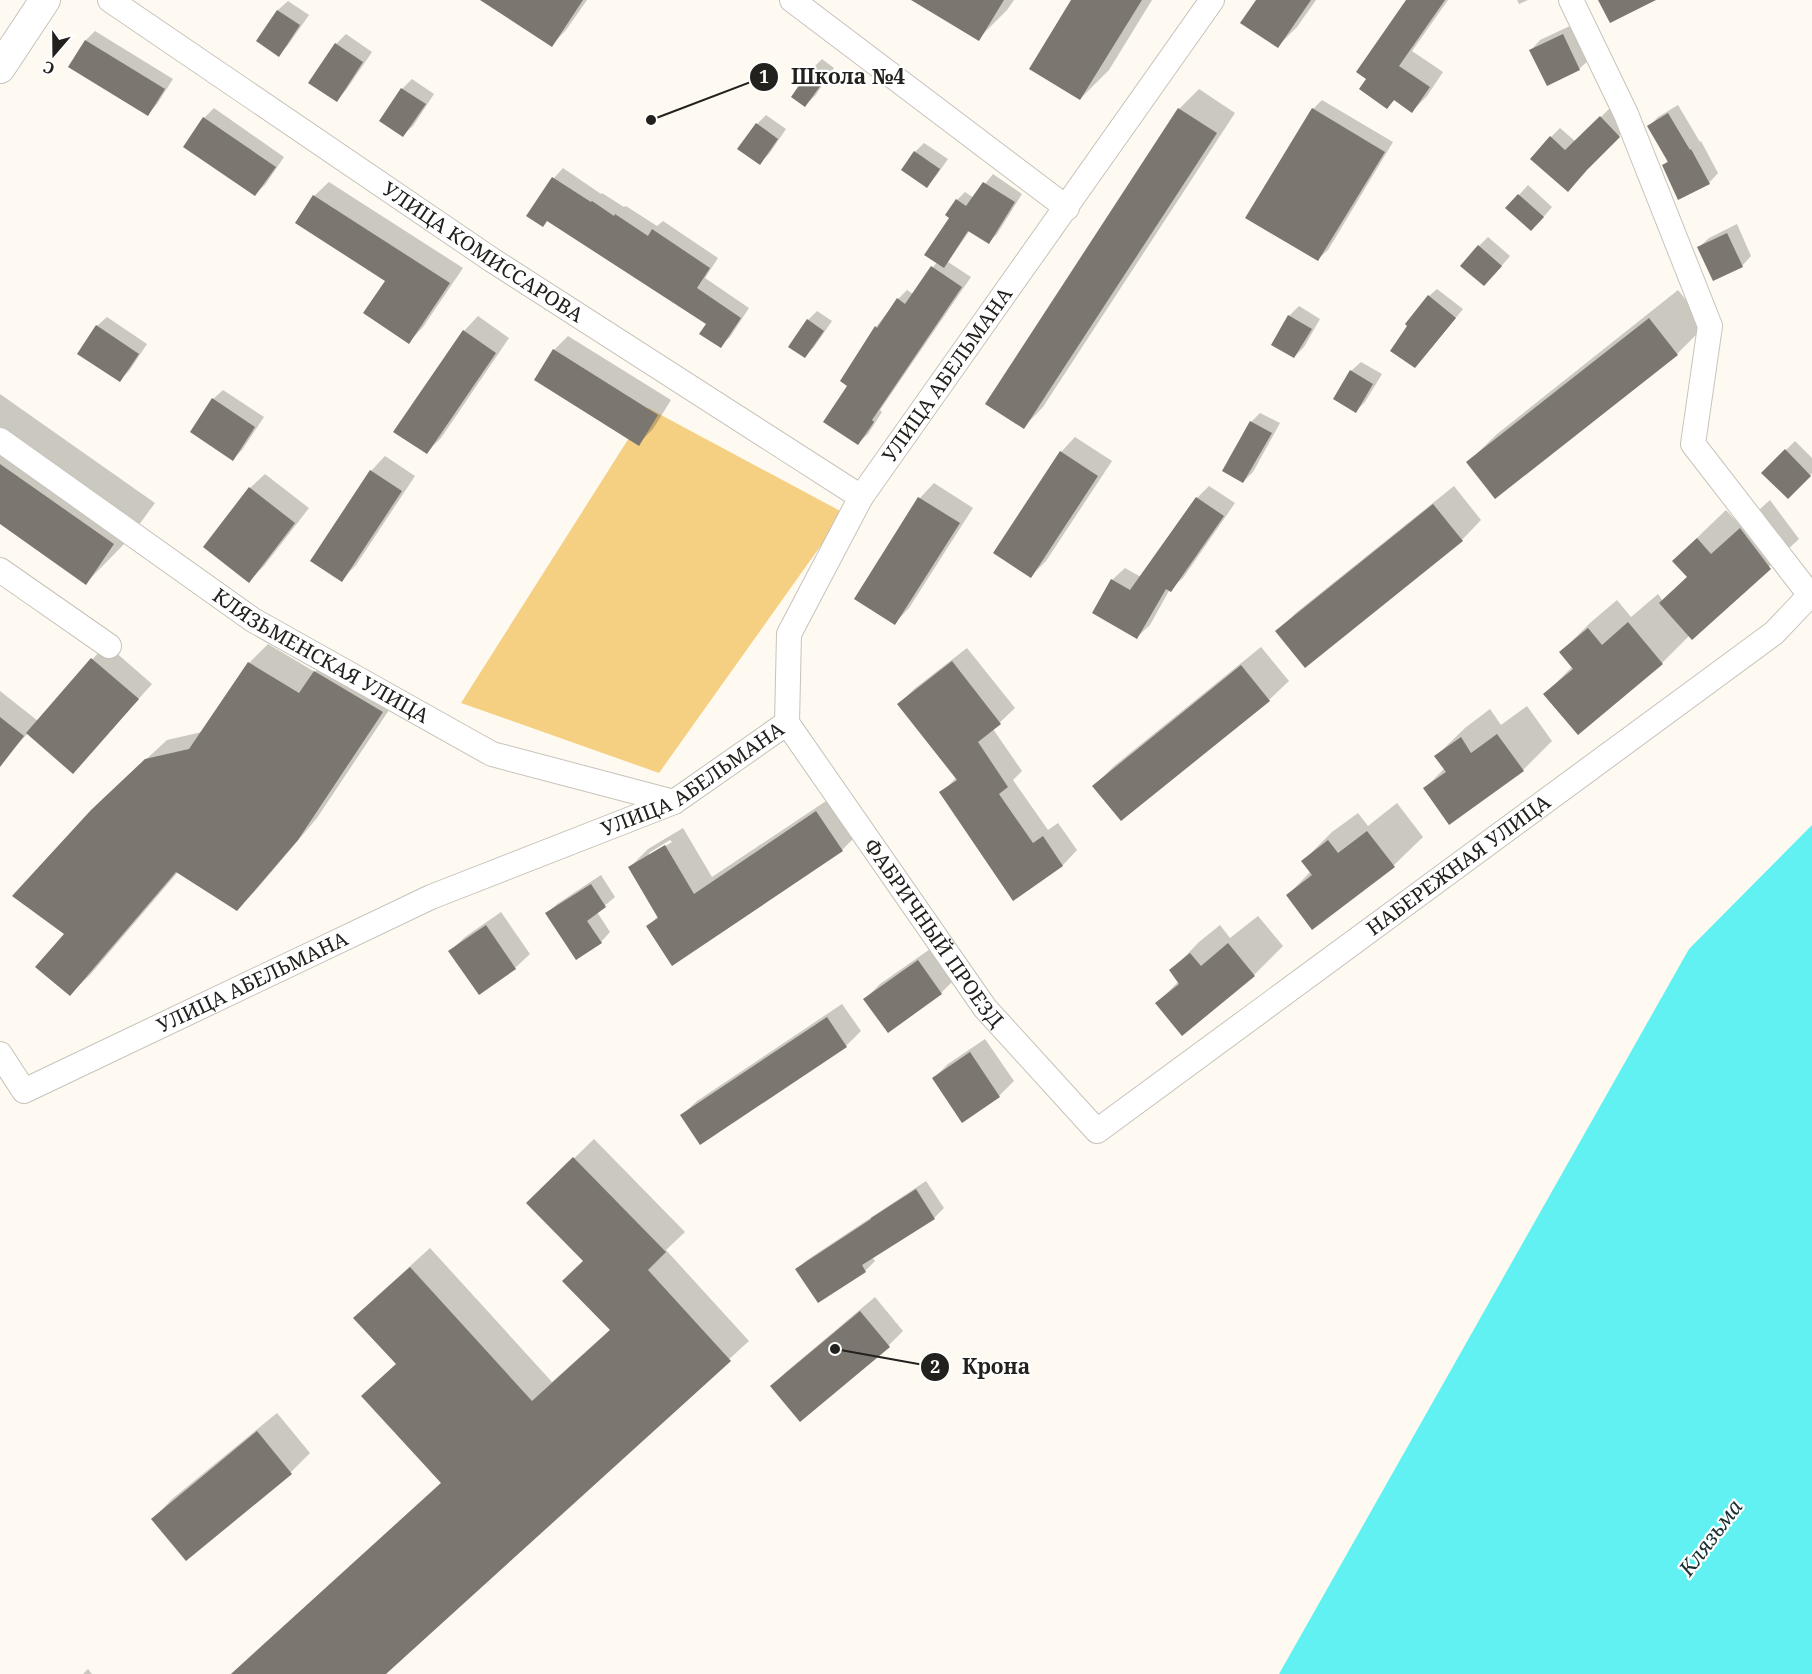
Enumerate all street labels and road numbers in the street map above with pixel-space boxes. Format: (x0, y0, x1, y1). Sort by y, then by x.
street label: УЛИЦА КОМИССАРОВА (377, 175, 589, 329)
street label: УЛИЦА АБЕЛЬМАНА (876, 281, 1018, 468)
street label: КЛЯЗЬМЕНСКАЯ УЛИЦА (207, 582, 435, 729)
street label: УЛИЦА АБЕЛЬМАНА (597, 715, 790, 842)
street label: НАБЕРЕЖНАЯ УЛИЦА (1361, 788, 1556, 941)
street label: ФАБРИЧНЫЙ ПРОЕЗД (858, 833, 1010, 1033)
street label: УЛИЦА АБЕЛЬМАНА (152, 924, 353, 1039)

